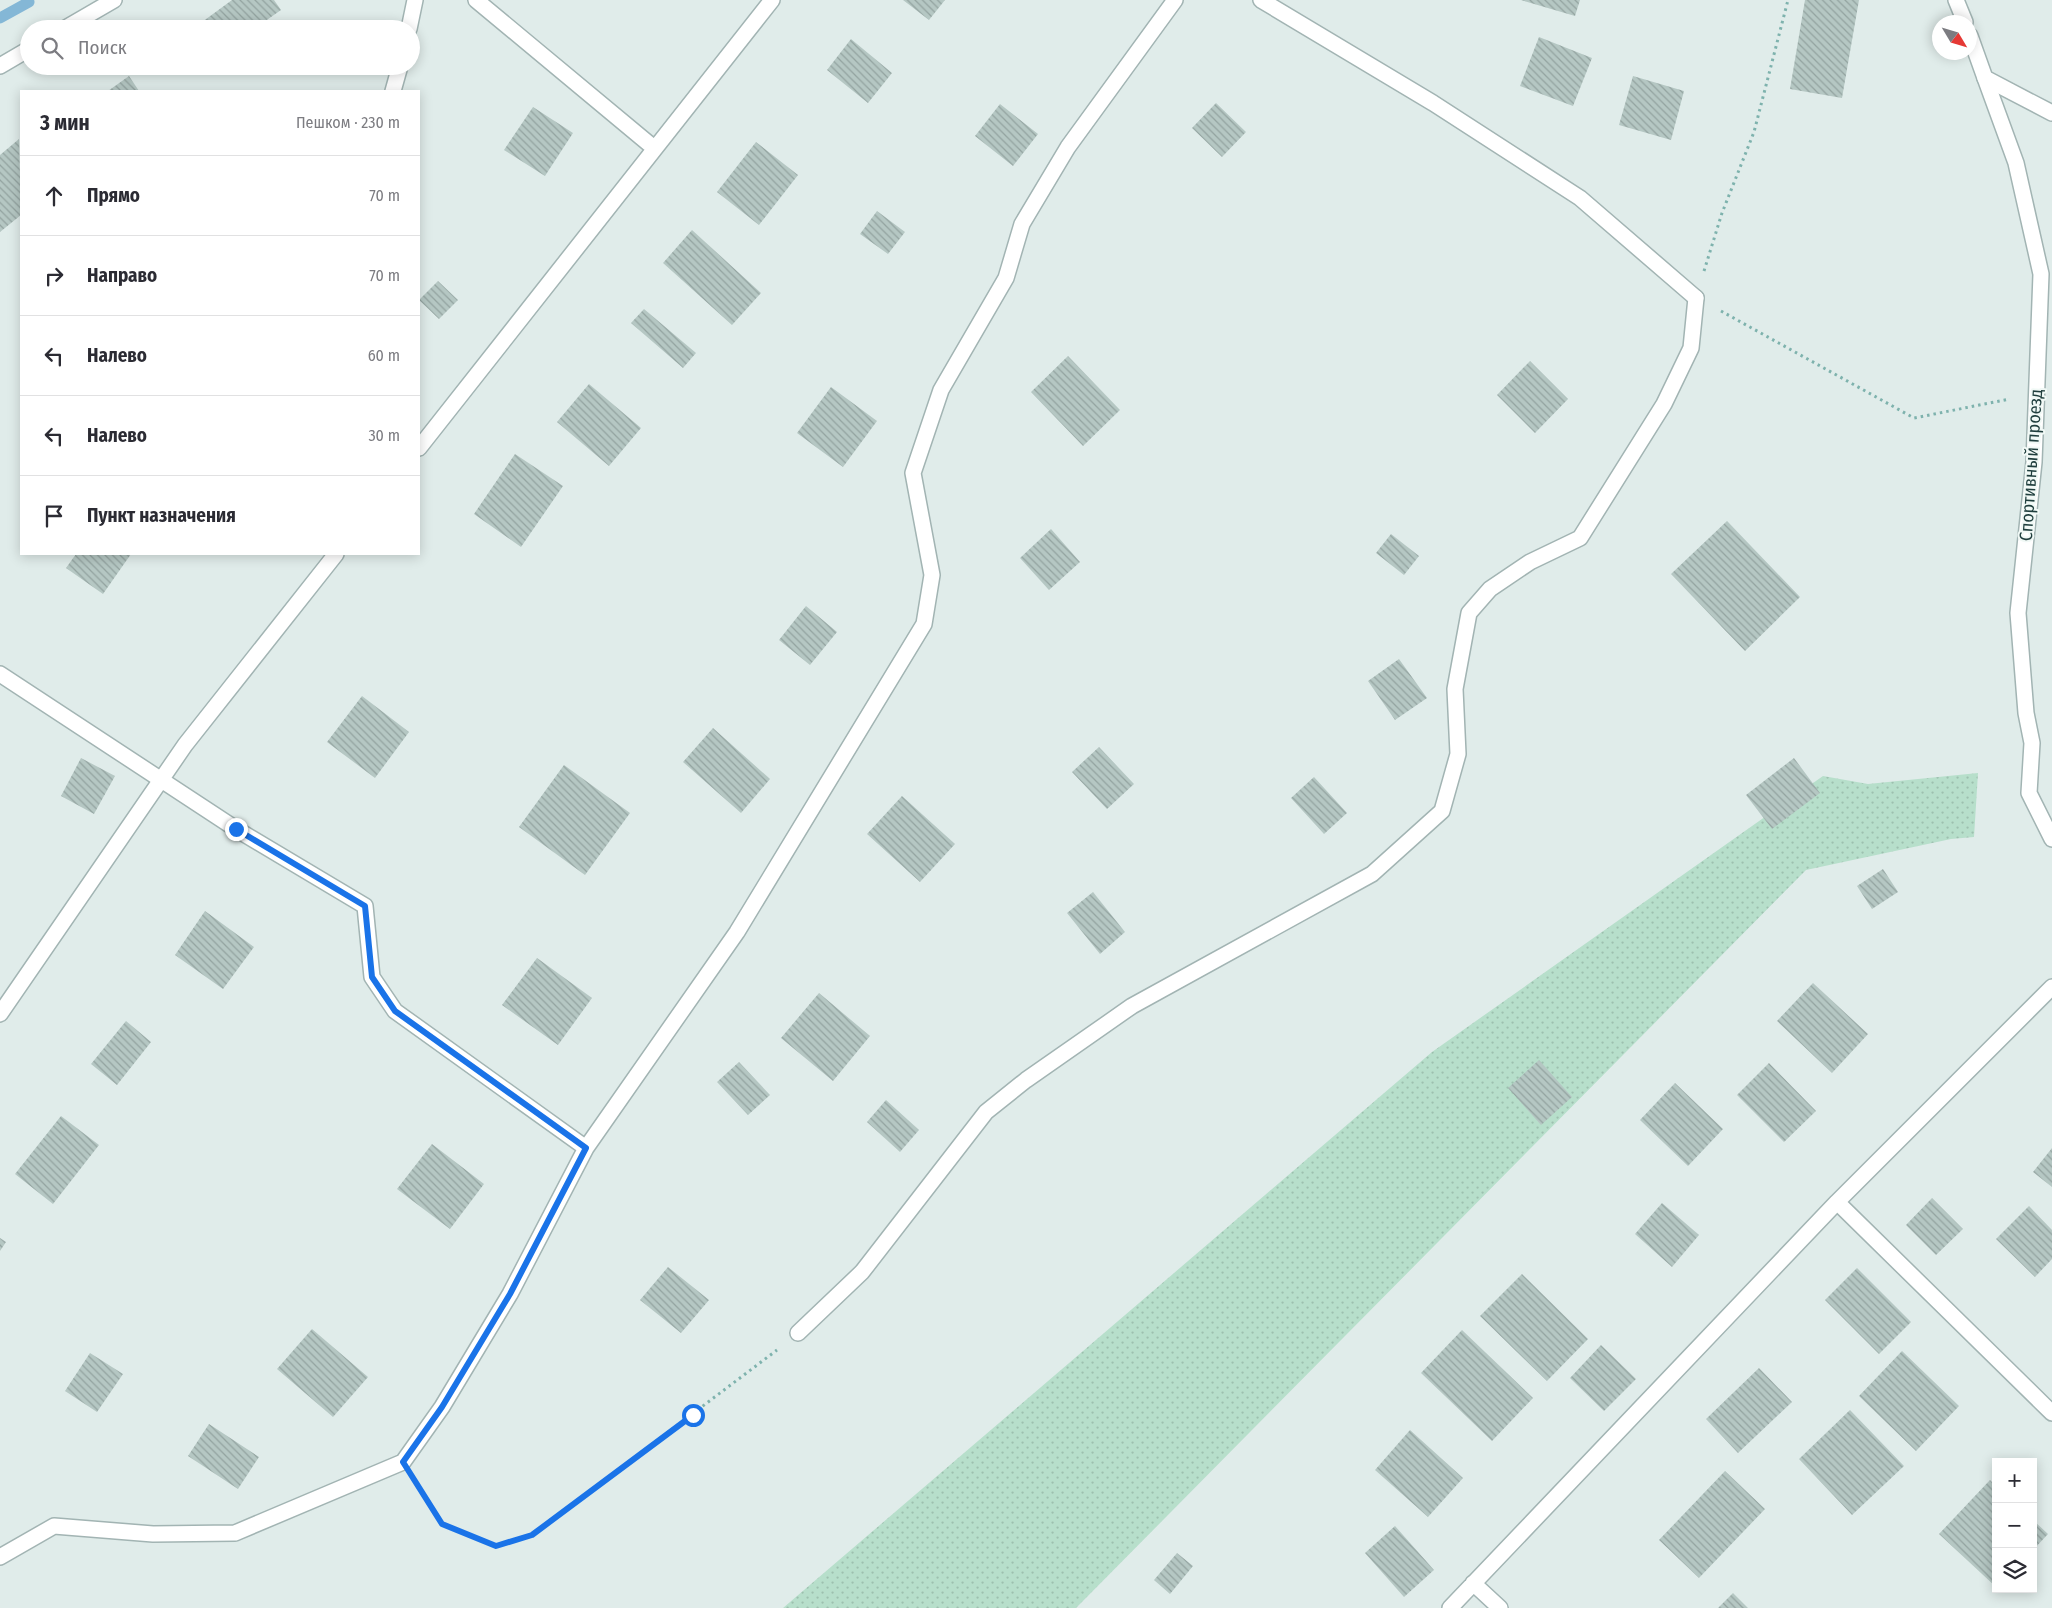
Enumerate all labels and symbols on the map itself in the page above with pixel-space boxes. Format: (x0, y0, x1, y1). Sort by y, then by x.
north arrow (1932, 15, 1977, 60)
street label: Спортивный проезд (2015, 388, 2047, 542)
route end (225, 818, 248, 841)
route start (682, 1404, 705, 1427)

